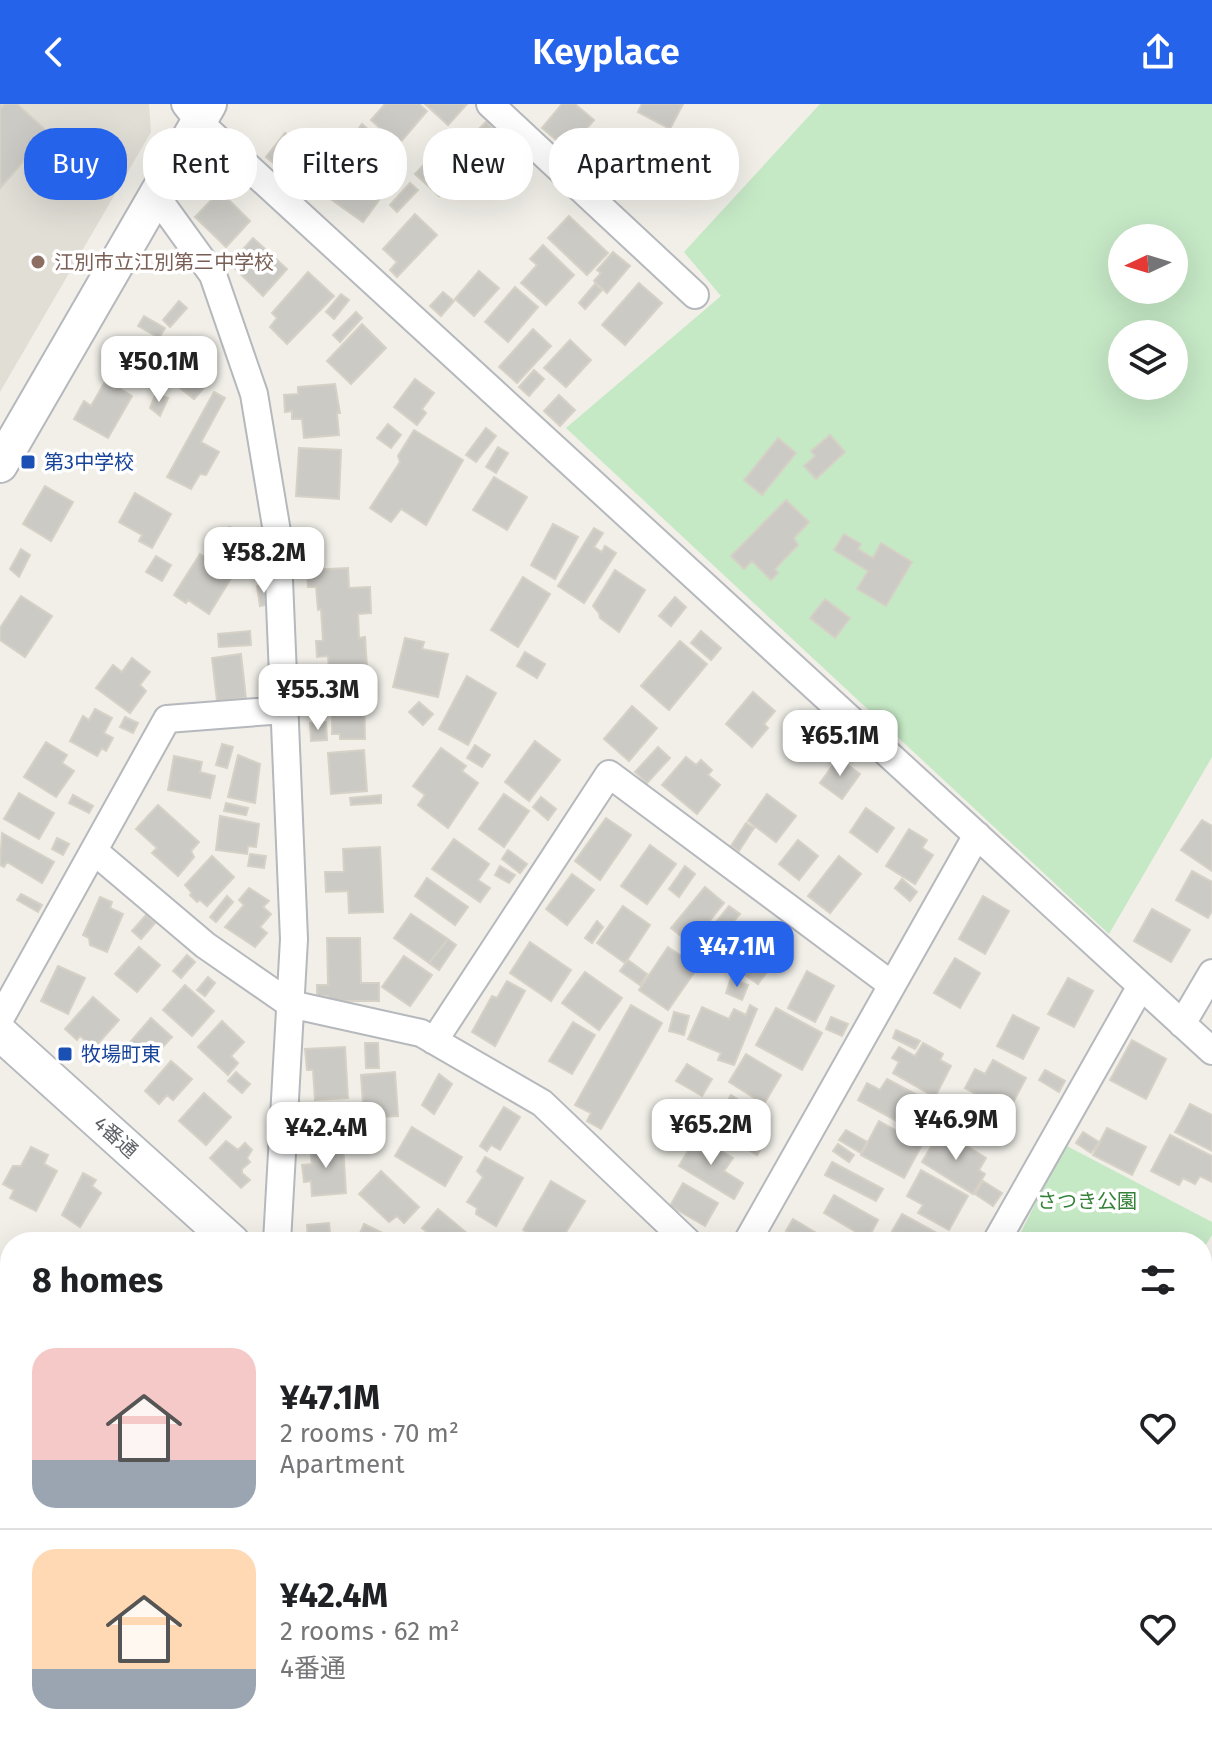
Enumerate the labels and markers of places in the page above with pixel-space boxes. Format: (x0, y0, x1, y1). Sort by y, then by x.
place label: 江別市立江別第三中学校 (54, 250, 274, 274)
marker: 江別市立江別第三中学校 (29, 253, 47, 271)
pin: ¥50.1M (94, 336, 224, 404)
place label: 第3中学校 (44, 450, 134, 474)
marker: 第3中学校 (19, 453, 37, 471)
pin: ¥58.2M (199, 527, 329, 595)
pin: ¥55.3M (253, 664, 383, 732)
pin: ¥65.1M (775, 710, 905, 778)
pin: ¥47.1M (672, 921, 802, 989)
place label: 牧場町東 (81, 1042, 161, 1066)
marker: 牧場町東 (56, 1045, 74, 1063)
pin: ¥46.9M (891, 1094, 1021, 1162)
pin: ¥65.2M (646, 1099, 776, 1167)
pin: ¥42.4M (261, 1102, 391, 1170)

